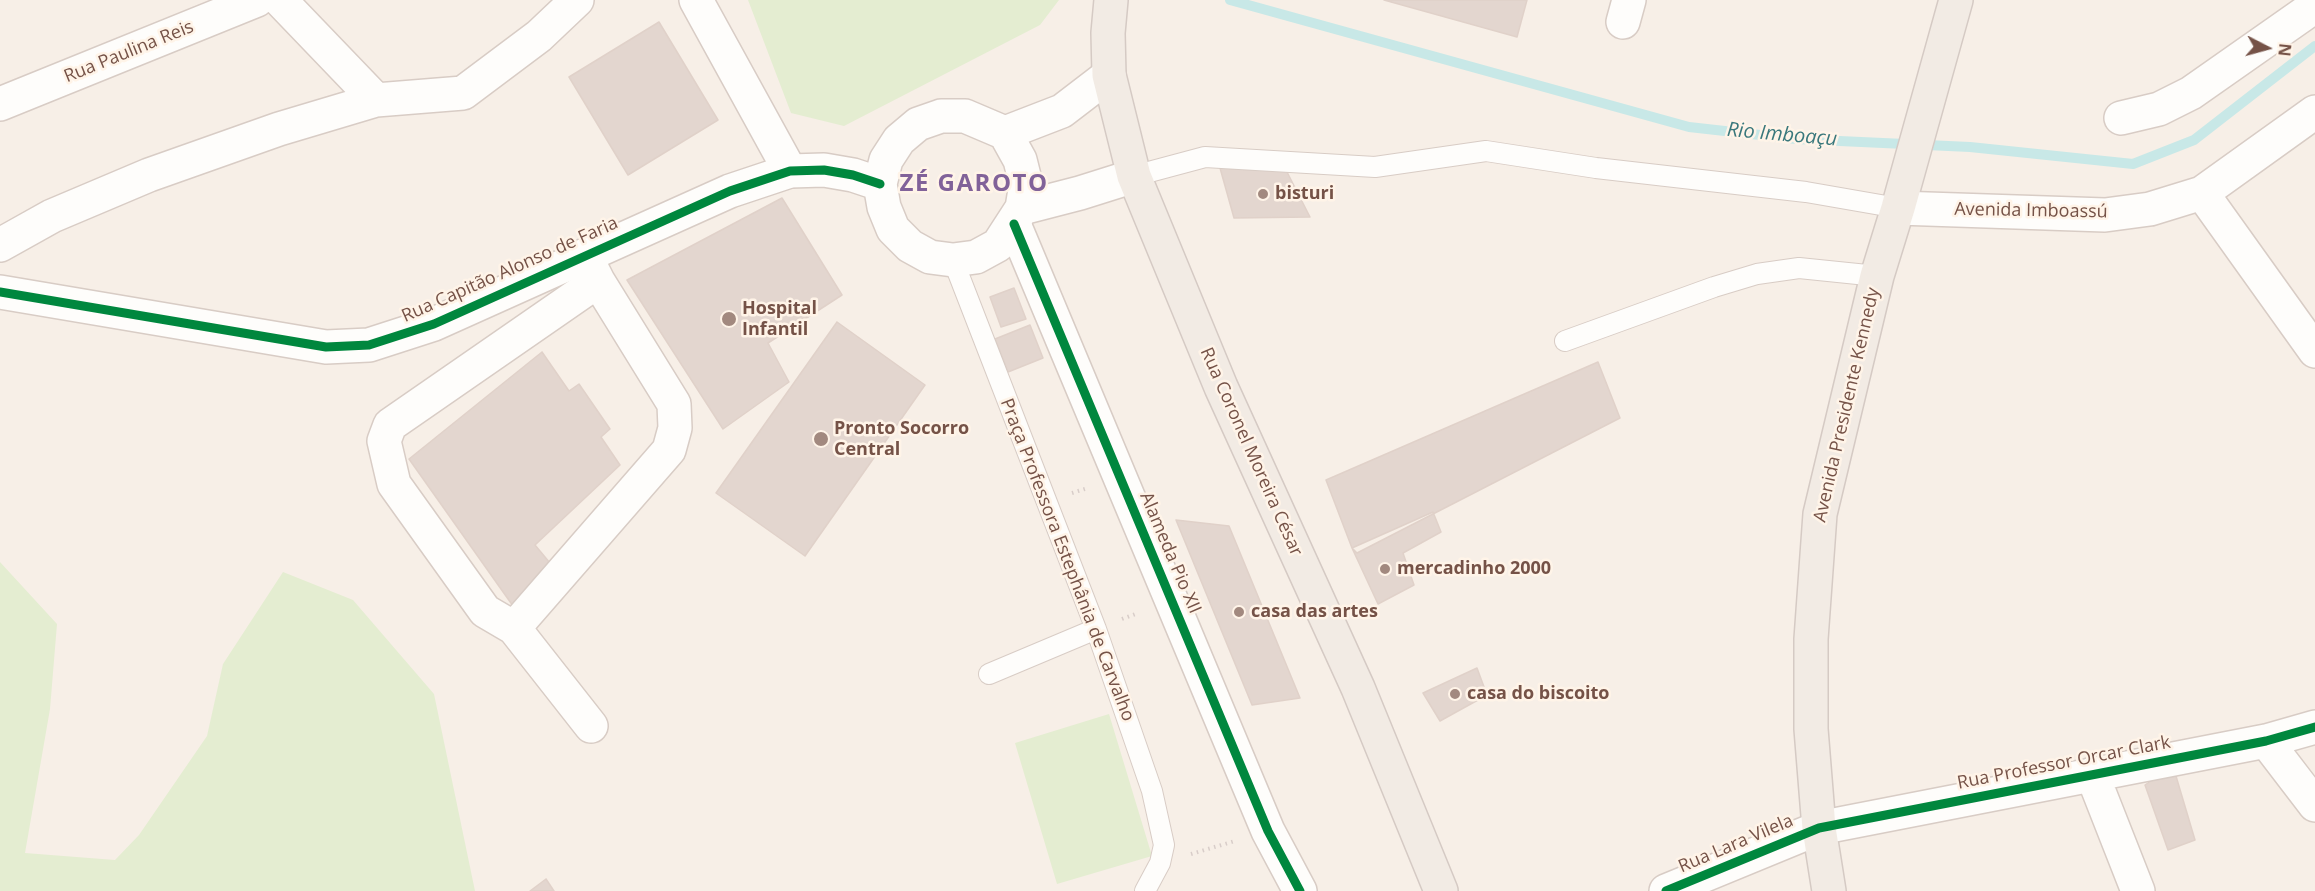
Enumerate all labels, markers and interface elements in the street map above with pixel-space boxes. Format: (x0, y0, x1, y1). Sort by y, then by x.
street label: Rua Paulina Reis (61, 16, 197, 88)
north arrow (2237, 18, 2297, 78)
text: N (2273, 42, 2297, 57)
water label: Rio Imboaçu (1726, 118, 1838, 152)
district label: ZÉ GAROTO (900, 170, 1048, 198)
place label: bisturi (1275, 183, 1334, 205)
marker: bisturi (1256, 187, 1270, 201)
street label: Avenida Imboassú (1954, 199, 2108, 223)
street label: Rua Capitão Alonso de Faria (398, 212, 622, 328)
street label: Avenida Presidente Kennedy (1809, 286, 1885, 524)
place label: Hospital Infantil (742, 298, 817, 340)
marker: Hospital Infantil (720, 310, 738, 328)
street label: Rua Coronel Moreira César (1195, 344, 1307, 560)
street label: Praça Professora Estephânia de Carvalho (995, 396, 1139, 724)
place label: Pronto Socorro Central (834, 418, 969, 460)
marker: Pronto Socorro Central (812, 430, 830, 448)
street label: Alameda Pio XII (1135, 489, 1205, 617)
place label: mercadinho 2000 (1397, 558, 1551, 580)
marker: mercadinho 2000 (1378, 562, 1392, 576)
place label: casa das artes (1251, 601, 1378, 623)
marker: casa das artes (1232, 605, 1246, 619)
place label: casa do biscoito (1467, 683, 1610, 705)
marker: casa do biscoito (1448, 687, 1462, 701)
street label: Rua Professor Orcar Clark (1956, 732, 2172, 794)
street label: Rua Lara Vilela (1675, 810, 1797, 878)

